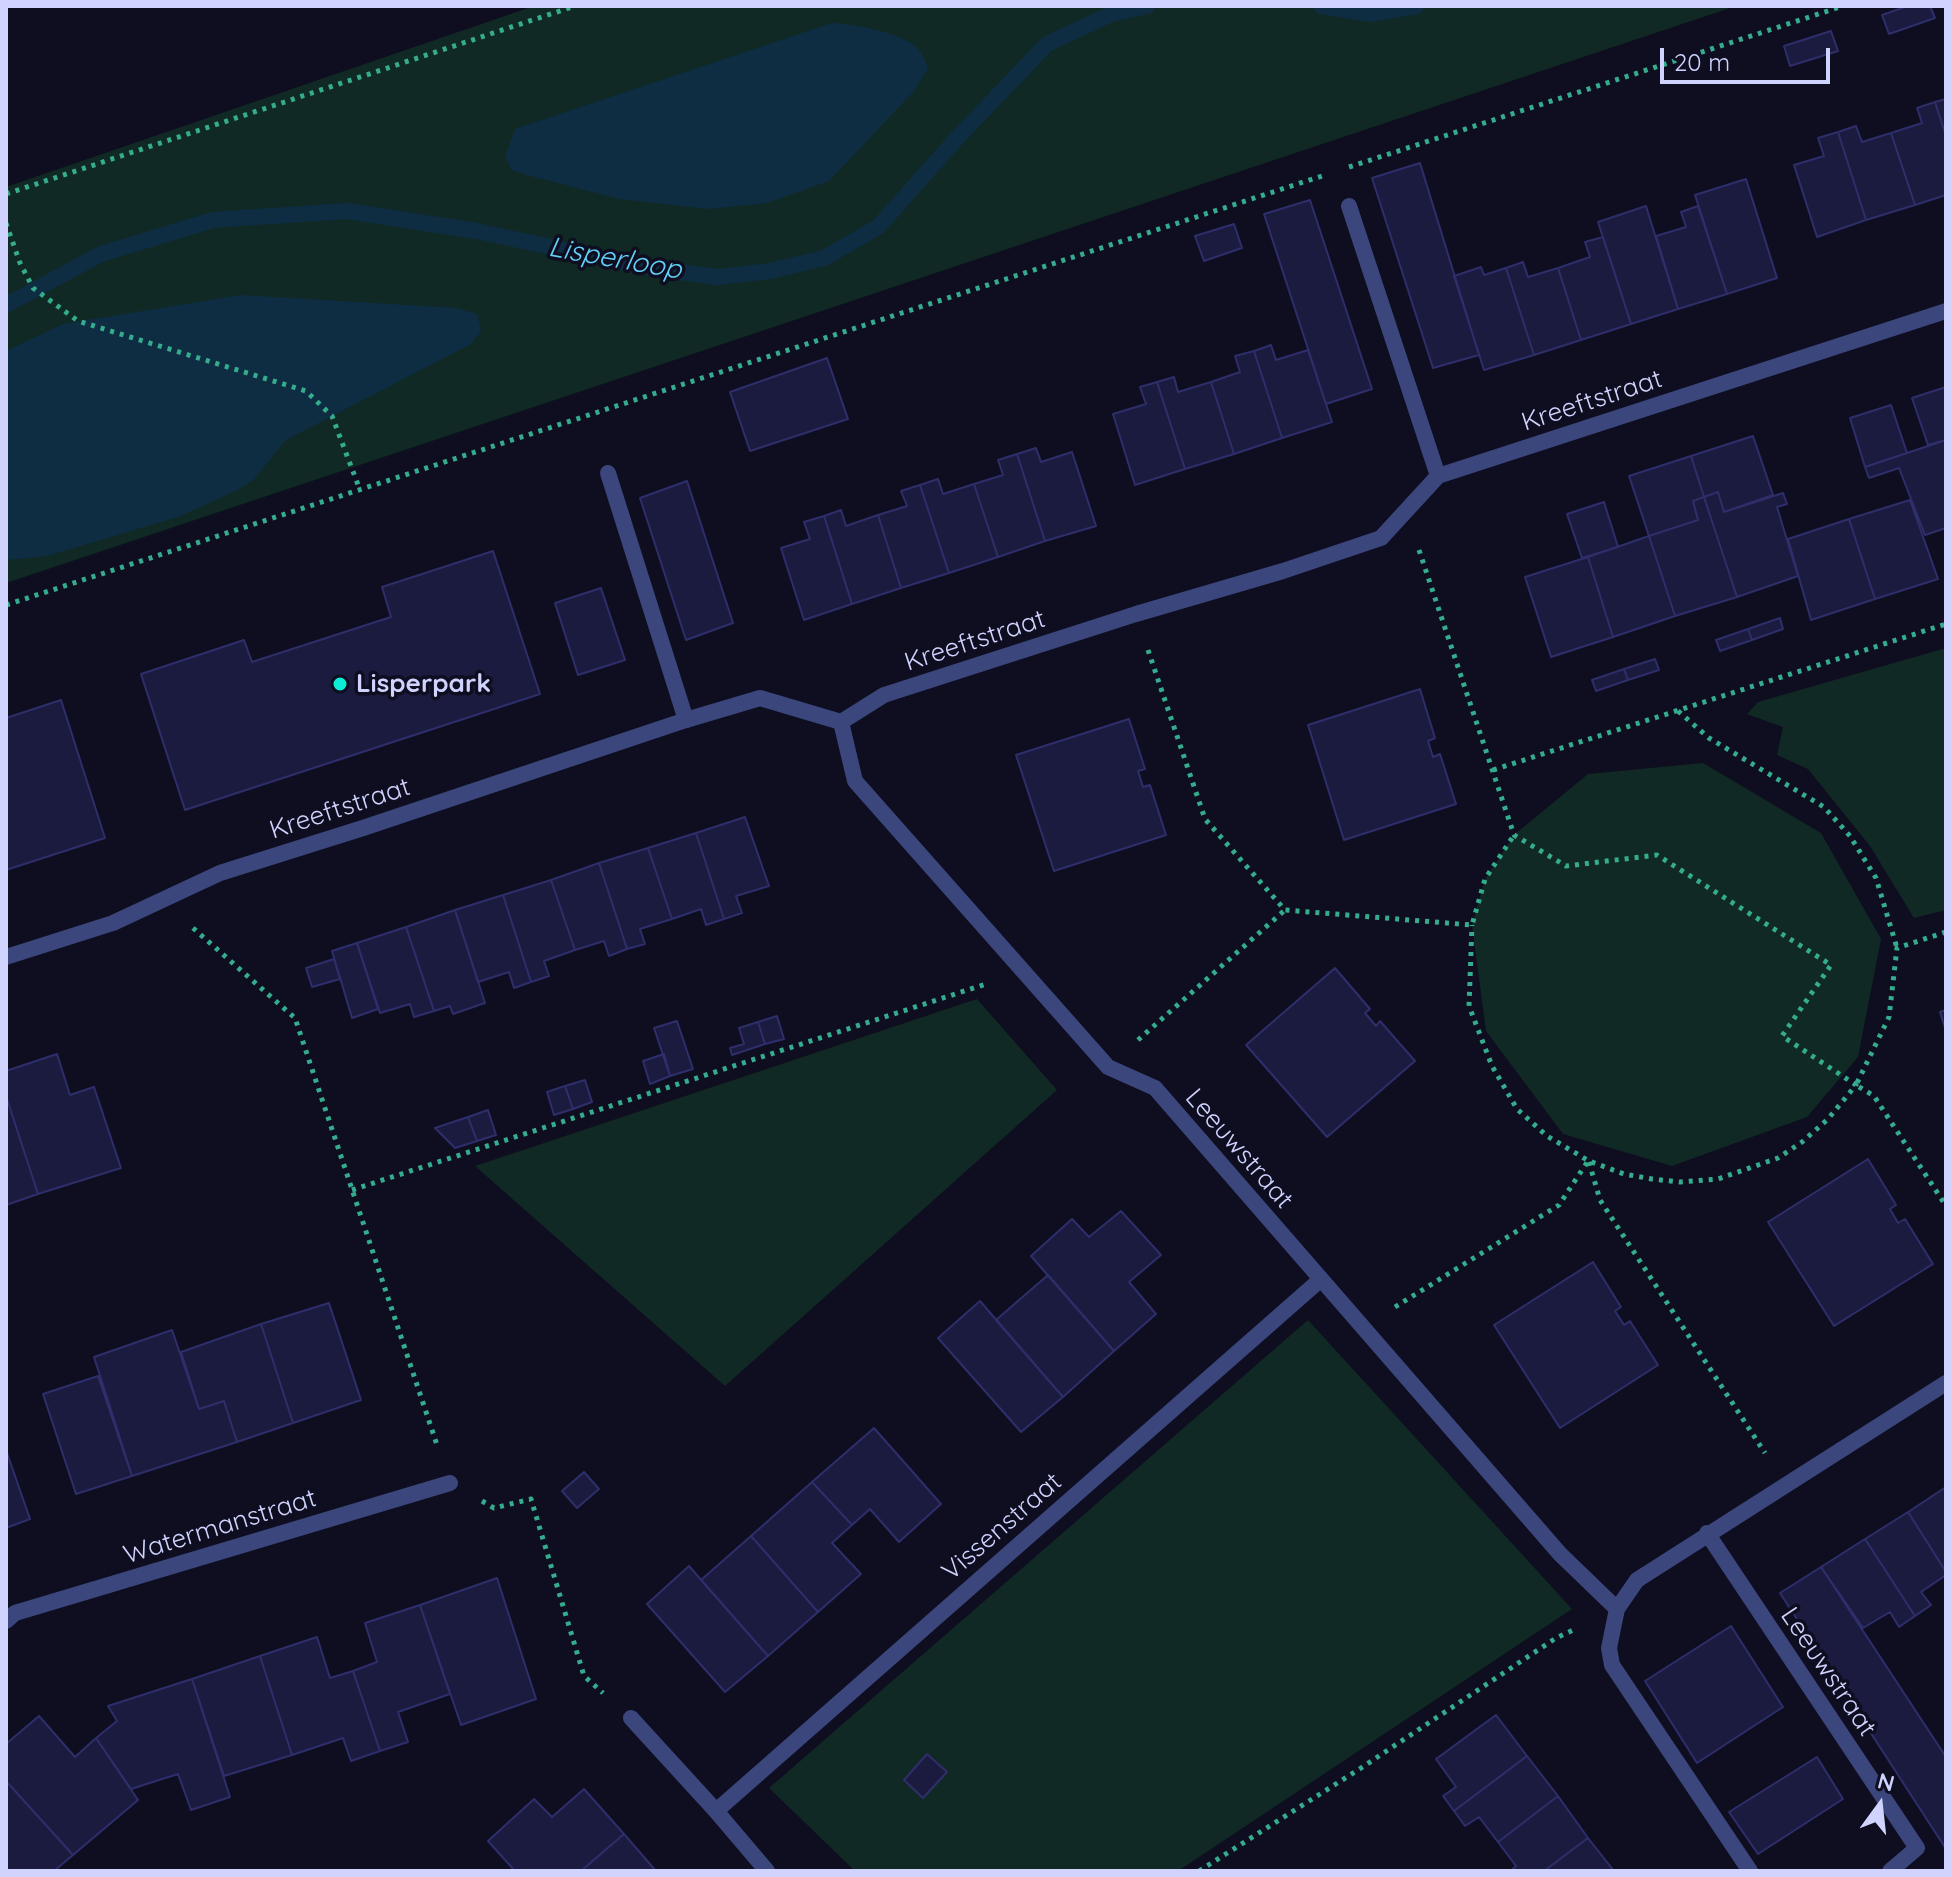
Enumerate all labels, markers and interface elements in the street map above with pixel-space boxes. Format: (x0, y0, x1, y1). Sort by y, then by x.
scale bar (1664, 32, 1834, 82)
text: 20 m (1674, 47, 1730, 77)
water label: Lisperloop (546, 231, 684, 287)
street label: Kreeftstraat (1518, 364, 1666, 438)
street label: Kreeftstraat (901, 604, 1049, 678)
place label: Lisperpark (356, 668, 491, 700)
marker: Lisperpark (331, 675, 349, 693)
street label: Kreeftstraat (266, 772, 414, 846)
street label: Leeuwstraat (1178, 1083, 1300, 1215)
street label: Vissenstraat (936, 1467, 1068, 1587)
street label: Watermanstraat (120, 1483, 320, 1571)
street label: Leeuwstraat (1773, 1602, 1883, 1742)
north arrow (1840, 1765, 1920, 1845)
text: N (1875, 1766, 1898, 1797)

